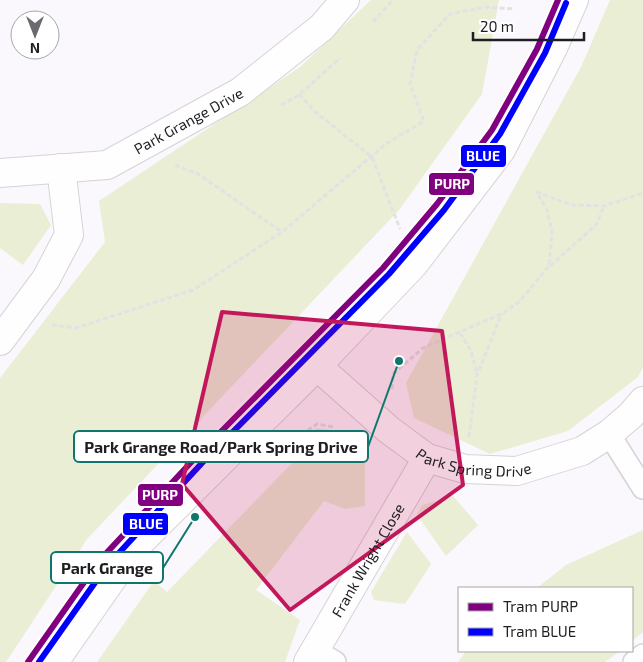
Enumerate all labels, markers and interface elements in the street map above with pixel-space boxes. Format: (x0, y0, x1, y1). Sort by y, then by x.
north arrow (10, 10, 60, 60)
scale bar (473, 10, 584, 42)
text: 20 m (480, 17, 514, 35)
text: N (30, 40, 40, 57)
street label: Park Grange Drive (131, 83, 246, 158)
line badge: BLUE (460, 144, 507, 168)
text: BLUE (466, 147, 500, 164)
line badge: PURP (428, 172, 475, 196)
text: PURP (434, 175, 470, 192)
callout: Park Grange Road/Park Spring Drive (74, 431, 368, 462)
text: Park Grange Road/Park Spring Drive (84, 437, 358, 456)
street label: Park Spring Drive (413, 444, 533, 480)
line badge: PURP (137, 483, 184, 507)
text: PURP (142, 486, 178, 503)
street label: Frank Wright Close (327, 500, 408, 620)
line badge: BLUE (122, 512, 169, 536)
text: BLUE (129, 515, 163, 532)
callout: Park Grange (51, 552, 163, 583)
text: Park Grange (61, 558, 153, 577)
legend (458, 587, 633, 652)
text: Tram PURP (503, 597, 578, 615)
text: Tram BLUE (503, 622, 576, 640)

